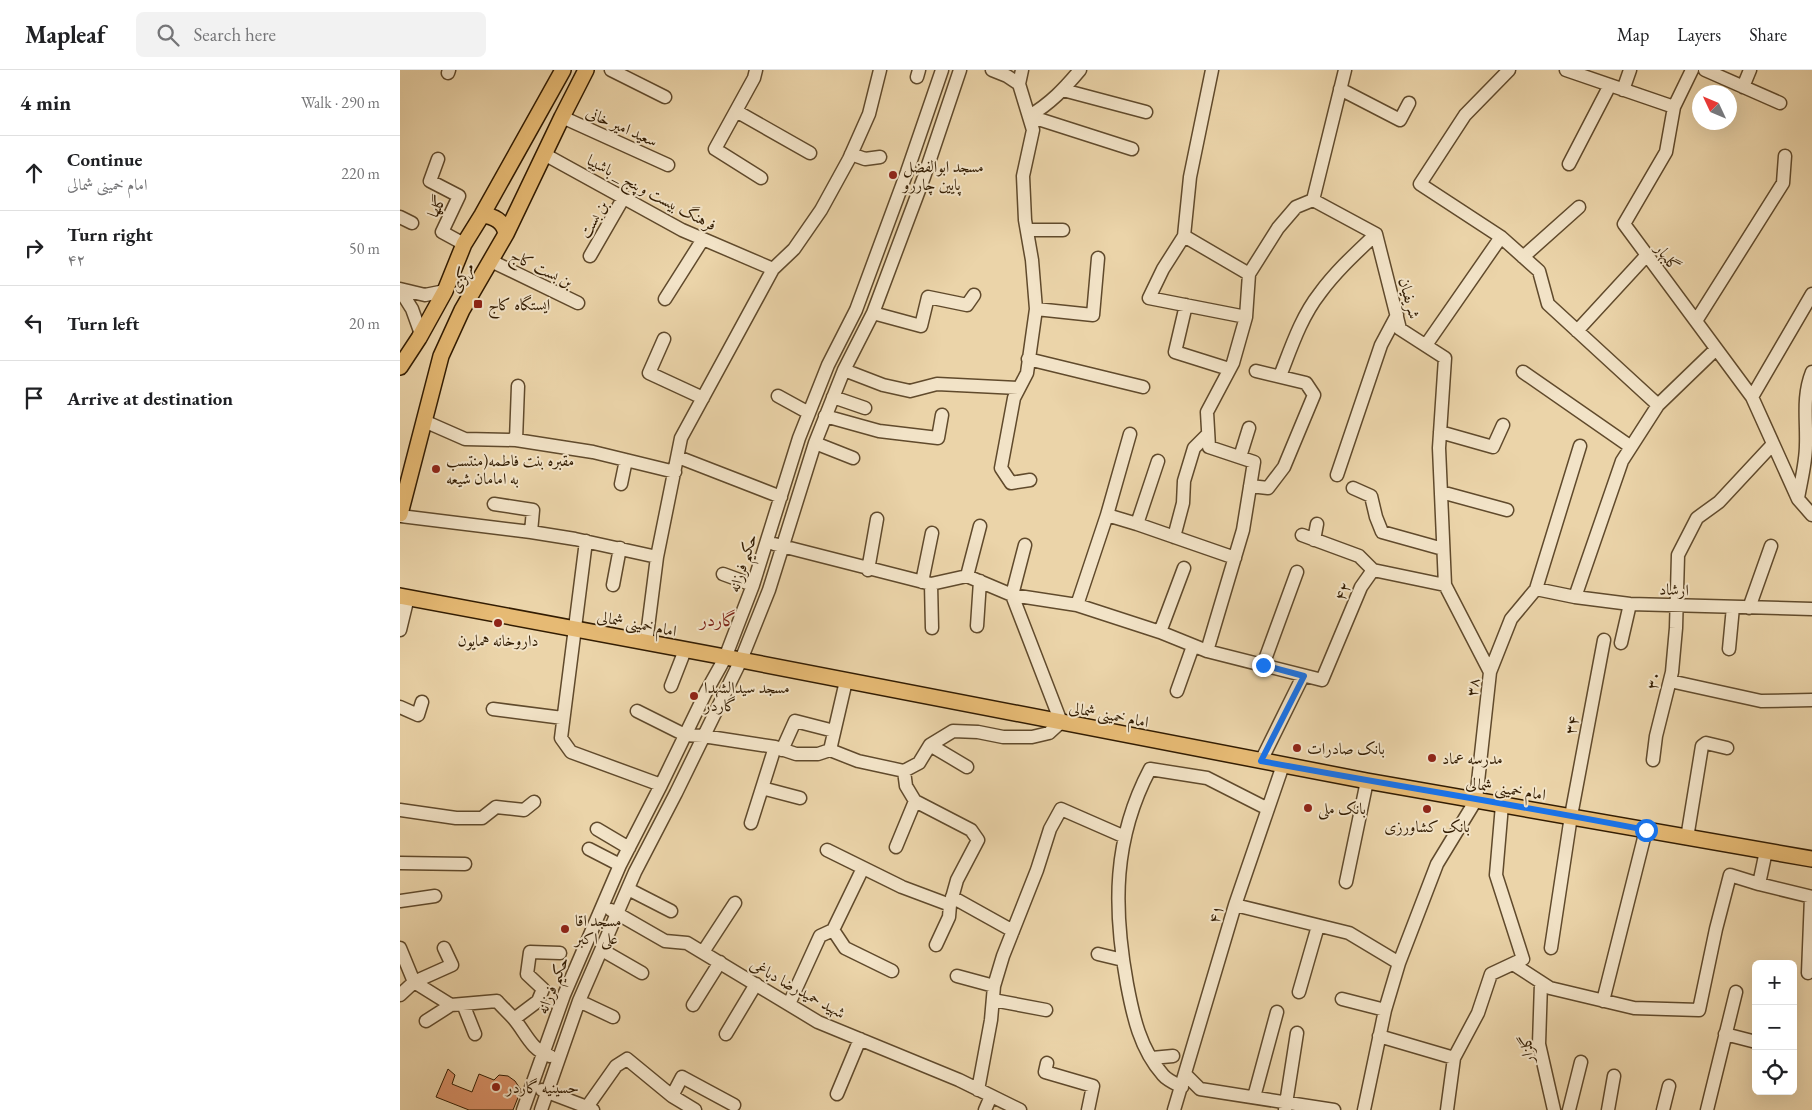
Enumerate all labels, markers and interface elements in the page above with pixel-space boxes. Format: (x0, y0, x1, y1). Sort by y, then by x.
search box (136, 12, 486, 57)
text: Mapleaf (25, 19, 106, 50)
icon: search (154, 21, 182, 49)
text: Search here (194, 22, 276, 47)
text: Map (1617, 23, 1649, 46)
text: Layers (1677, 23, 1721, 46)
text: Share (1749, 23, 1787, 46)
north arrow (1692, 85, 1737, 130)
text: 4 min (20, 89, 71, 116)
text: Walk · 290 m (301, 92, 380, 113)
street label: سعید امیر خانی (583, 101, 661, 152)
text: Continue (67, 147, 142, 172)
street label: فرهنگ بیست وپنج _ باشییا (582, 149, 720, 239)
place label: مسجد ابوالفضل پایین چاررو (901, 156, 984, 196)
icon: ahead (20, 159, 48, 187)
text: 220 m (341, 163, 380, 184)
marker: مسجد ابوالفضل پایین چاررو (887, 169, 899, 181)
text: امام خمینی شمالی (67, 174, 148, 195)
street label: گلها (422, 192, 451, 221)
street label: بن بست (574, 196, 613, 242)
text: Turn right (67, 222, 153, 247)
icon: right (20, 234, 48, 262)
street label: گلبهار (1649, 237, 1685, 276)
text: 50 m (349, 238, 380, 259)
street label: بن بست کاج (505, 244, 576, 296)
text: ۴۲ (67, 249, 86, 270)
street label: مرکزی (444, 258, 480, 297)
street label: شریفیان (1394, 275, 1425, 321)
place label: ایستگاه کاج (488, 294, 550, 319)
marker: ایستگاه کاج (472, 298, 484, 310)
icon: left (20, 309, 48, 337)
text: Turn left (67, 311, 139, 336)
text: 20 m (349, 313, 380, 334)
icon: arrive (20, 384, 48, 412)
text: Arrive at destination (67, 386, 233, 411)
place label: مقبره بنت فاطمه(منتسب به امامان شیعه (446, 450, 574, 489)
marker: مقبره بنت فاطمه(منتسب به امامان شیعه (430, 463, 442, 475)
street label: حکیم فرزانه (723, 531, 768, 597)
street label: ۴۲ (1329, 578, 1356, 604)
street label: ارشاد (1659, 578, 1689, 601)
street label: امام خمینی شمالی (595, 605, 678, 645)
district label: گاردر (698, 608, 736, 631)
marker: داروخانه همایون (492, 617, 504, 629)
place label: داروخانه همایون (457, 630, 539, 651)
route end (1252, 654, 1275, 677)
street label: ۳۰ (1641, 668, 1666, 692)
street label: ۳۸ (1461, 676, 1484, 698)
place label: مسجد سیدالشهدا گاردر (702, 677, 790, 716)
marker: مسجد سیدالشهدا گاردر (688, 690, 700, 702)
street label: امام خمینی شمالی (1067, 696, 1150, 736)
street label: ۳۴ (1559, 714, 1584, 736)
place label: بانک صادرات (1307, 738, 1385, 759)
marker: بانک صادرات (1291, 742, 1303, 754)
place label: مدرسه عماد (1442, 748, 1503, 769)
marker: مدرسه عماد (1426, 752, 1438, 764)
street label: امام خمینی شمالی (1464, 772, 1547, 809)
place label: بانک ملی (1318, 798, 1366, 820)
marker: بانک ملی (1302, 802, 1314, 814)
marker: بانک کشاورزی (1421, 803, 1433, 815)
place label: بانک کشاورزی (1384, 816, 1470, 837)
route start (1635, 819, 1658, 842)
street label: ۴۱ (1203, 902, 1228, 926)
place label: مسجد اقا علی اکبر (573, 910, 621, 950)
marker: مسجد اقا علی اکبر (559, 923, 571, 935)
street label: حکیم فرزانه (531, 953, 579, 1019)
street label: شهید حمیدرضا دباغی (746, 954, 849, 1023)
map controls (1752, 960, 1797, 1095)
button: + (1752, 960, 1797, 1005)
button: − (1752, 1005, 1797, 1050)
street label: گلزار (1515, 1034, 1539, 1066)
button: locate (1752, 1050, 1797, 1095)
place label: حسینیه گاردر (504, 1077, 579, 1098)
marker: حسینیه گاردر (490, 1081, 502, 1093)

